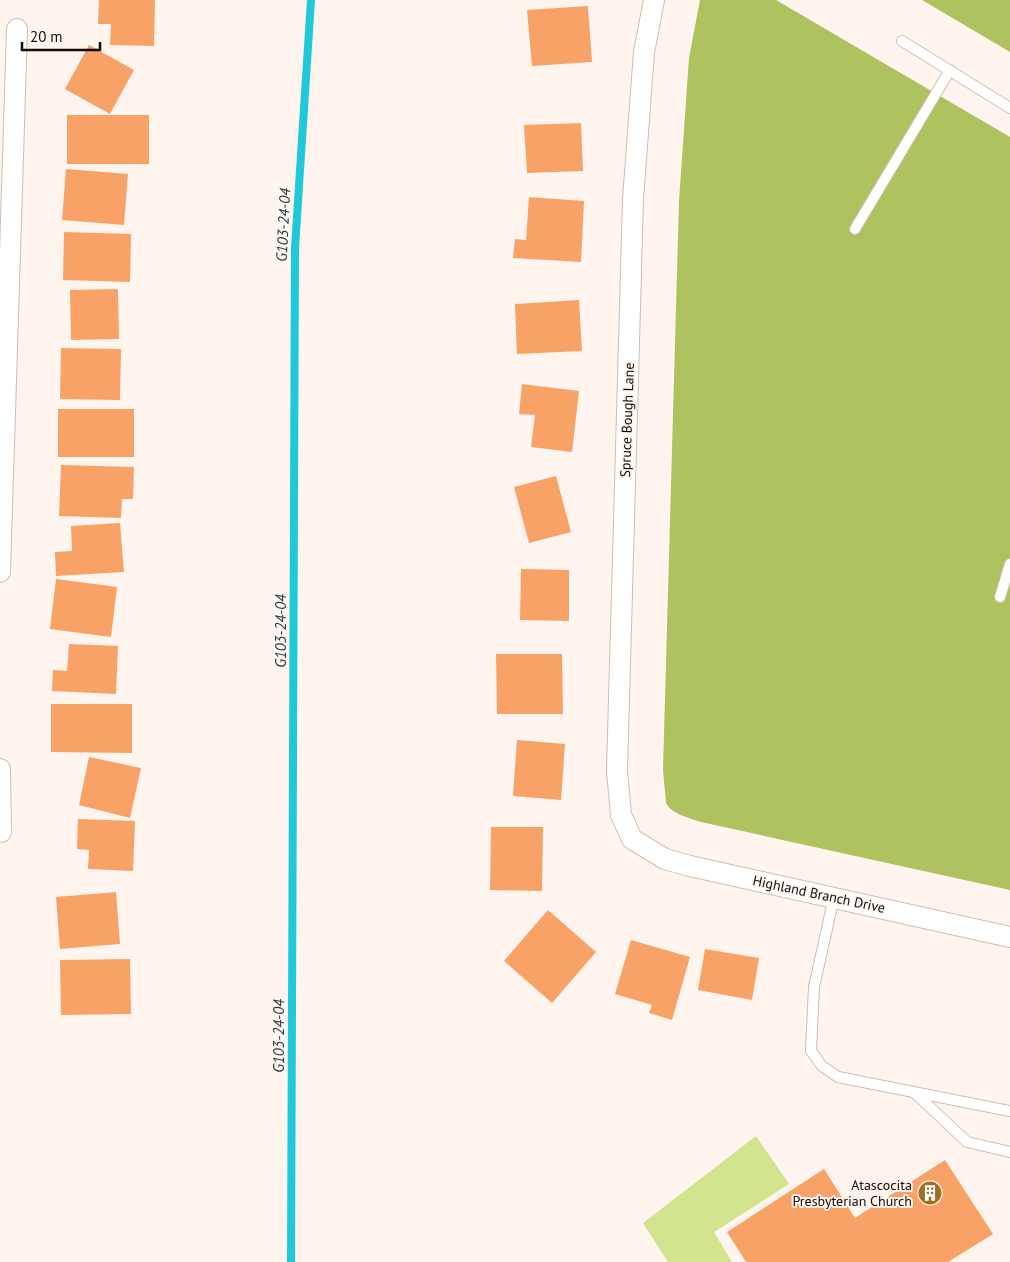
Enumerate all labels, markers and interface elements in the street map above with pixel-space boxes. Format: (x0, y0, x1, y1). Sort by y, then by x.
scale bar (22, 20, 100, 52)
text: 20 m (30, 27, 63, 46)
water label: G103-24-04 (272, 188, 294, 262)
street label: Spruce Bough Lane (616, 362, 638, 478)
water label: G103-24-04 (271, 594, 290, 668)
street label: Highland Branch Drive (751, 871, 887, 917)
water label: G103-24-04 (269, 999, 288, 1073)
place label: Atascocita Presbyterian Church (792, 1176, 912, 1210)
building icon: Atascocita Presbyterian Church (917, 1180, 943, 1206)

